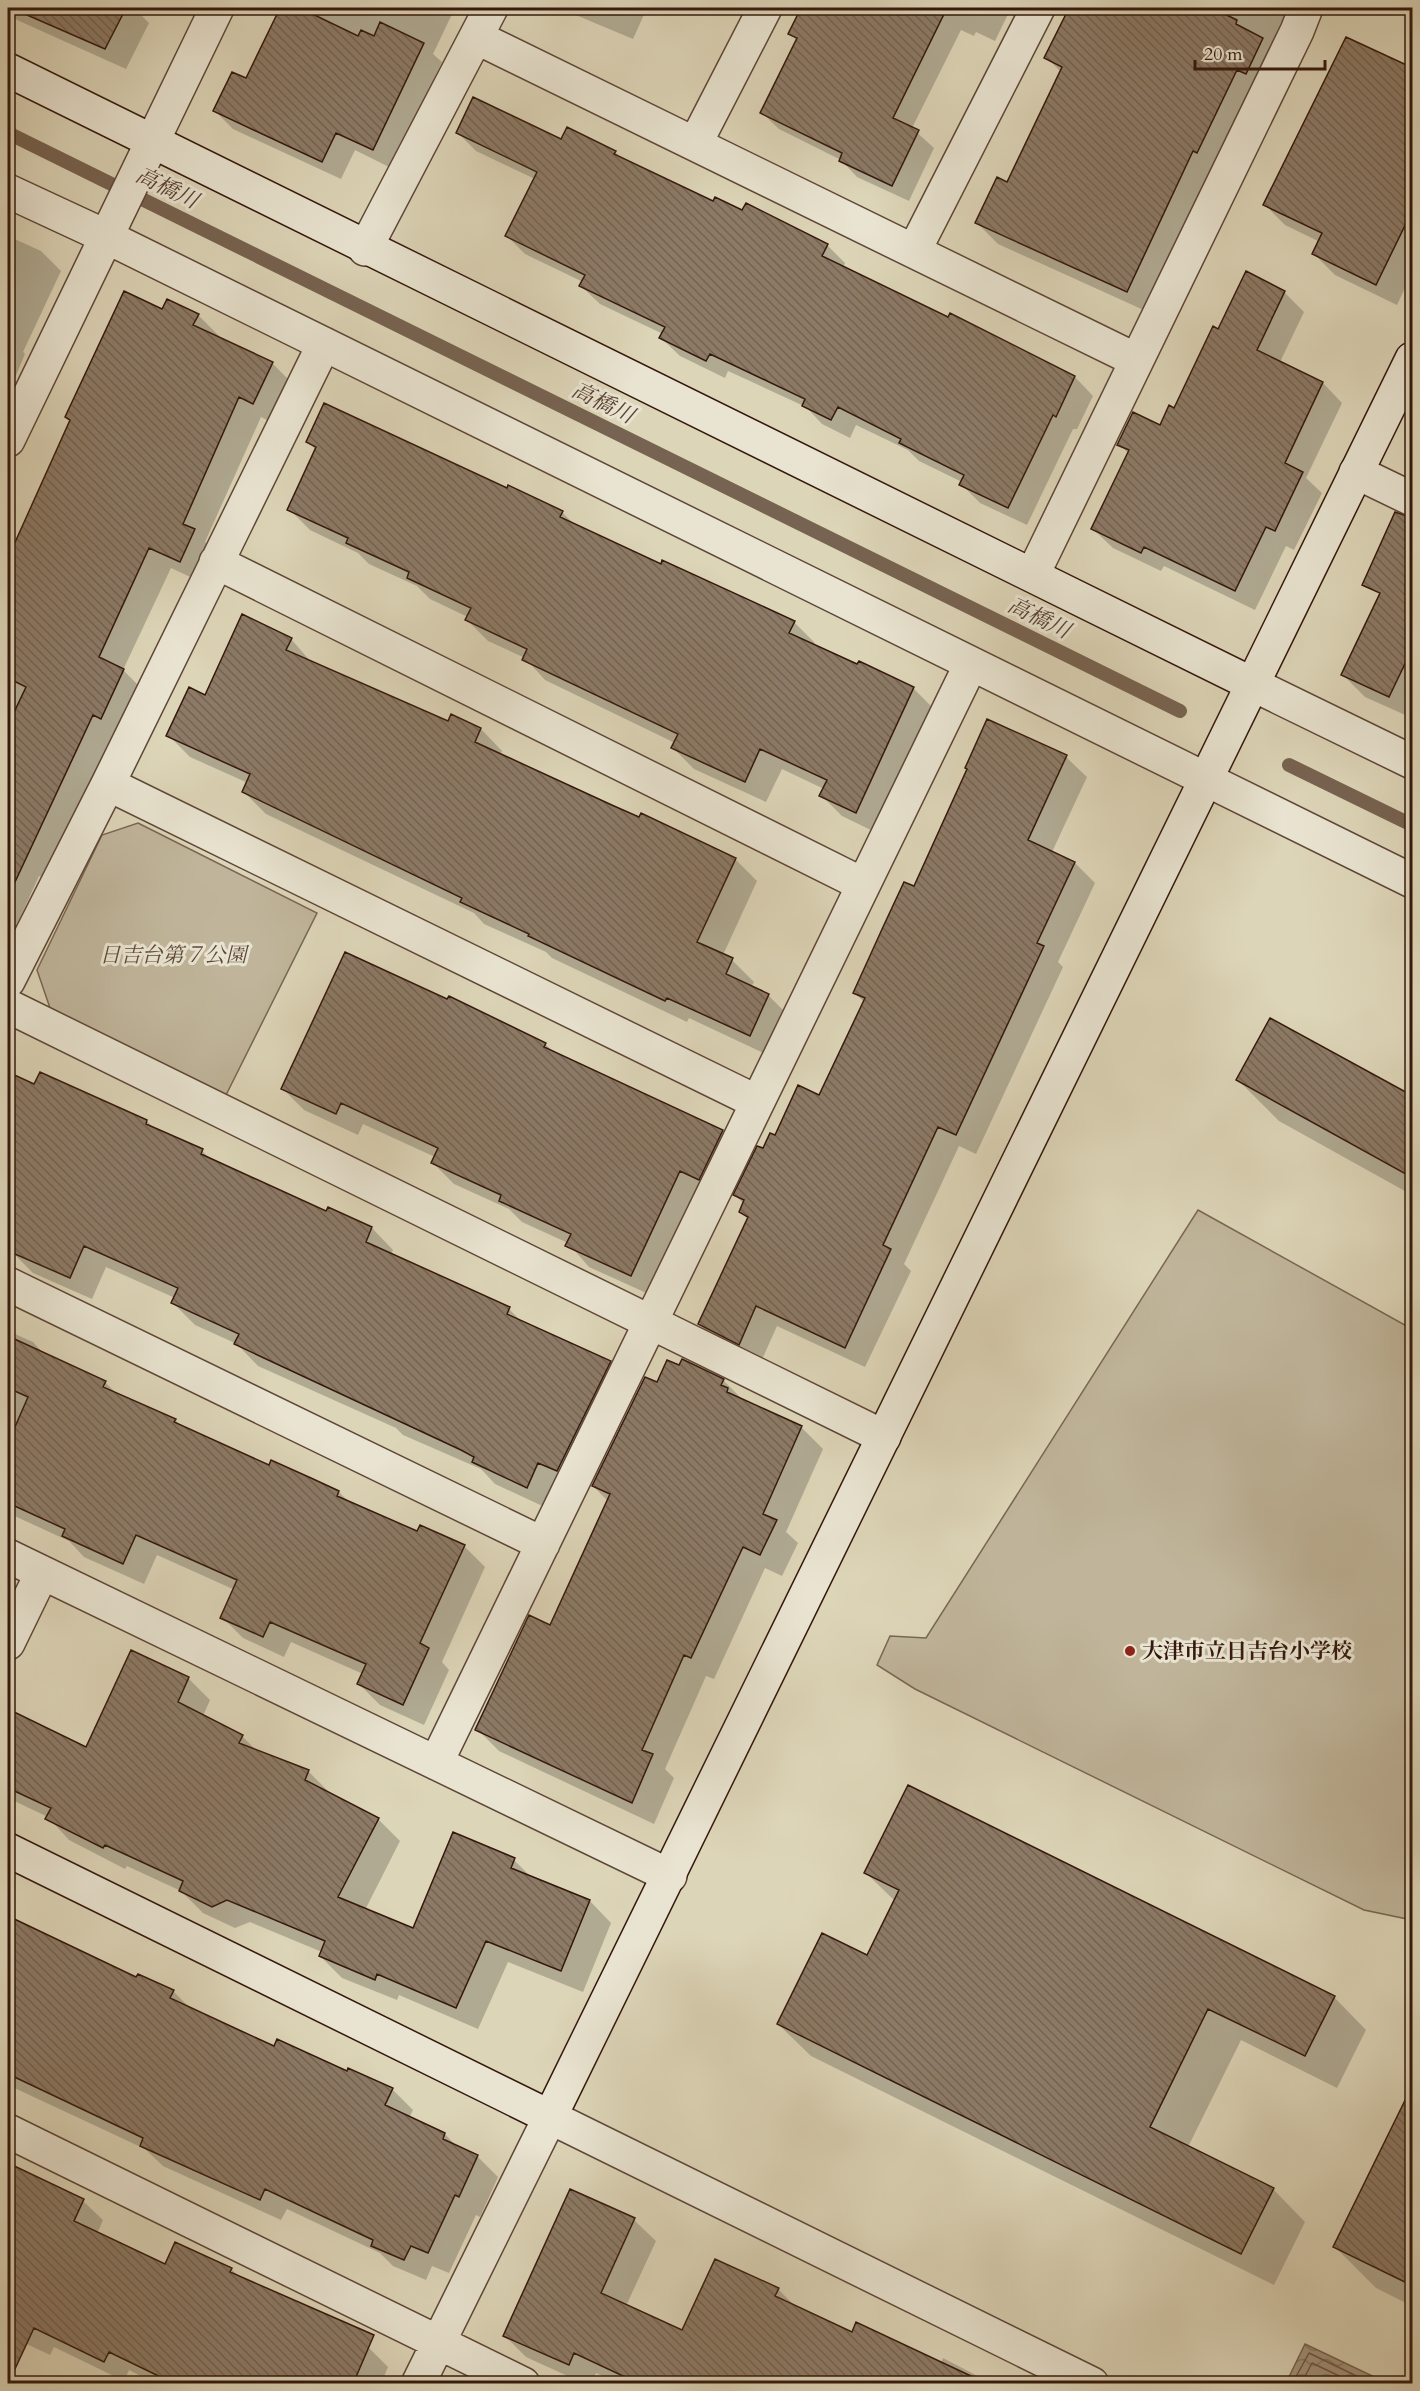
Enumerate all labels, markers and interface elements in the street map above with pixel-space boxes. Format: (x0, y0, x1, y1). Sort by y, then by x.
scale bar (1195, 33, 1326, 71)
text: 20 m (1204, 42, 1243, 67)
water label: 高橋川 (131, 160, 205, 217)
water label: 高橋川 (567, 375, 641, 432)
water label: 高橋川 (1003, 590, 1077, 647)
park label: 日吉台第７公園 (100, 941, 249, 970)
place label: 大津市立日吉台小学校 (1142, 1637, 1352, 1666)
marker: 大津市立日吉台小学校 (1123, 1644, 1137, 1658)

